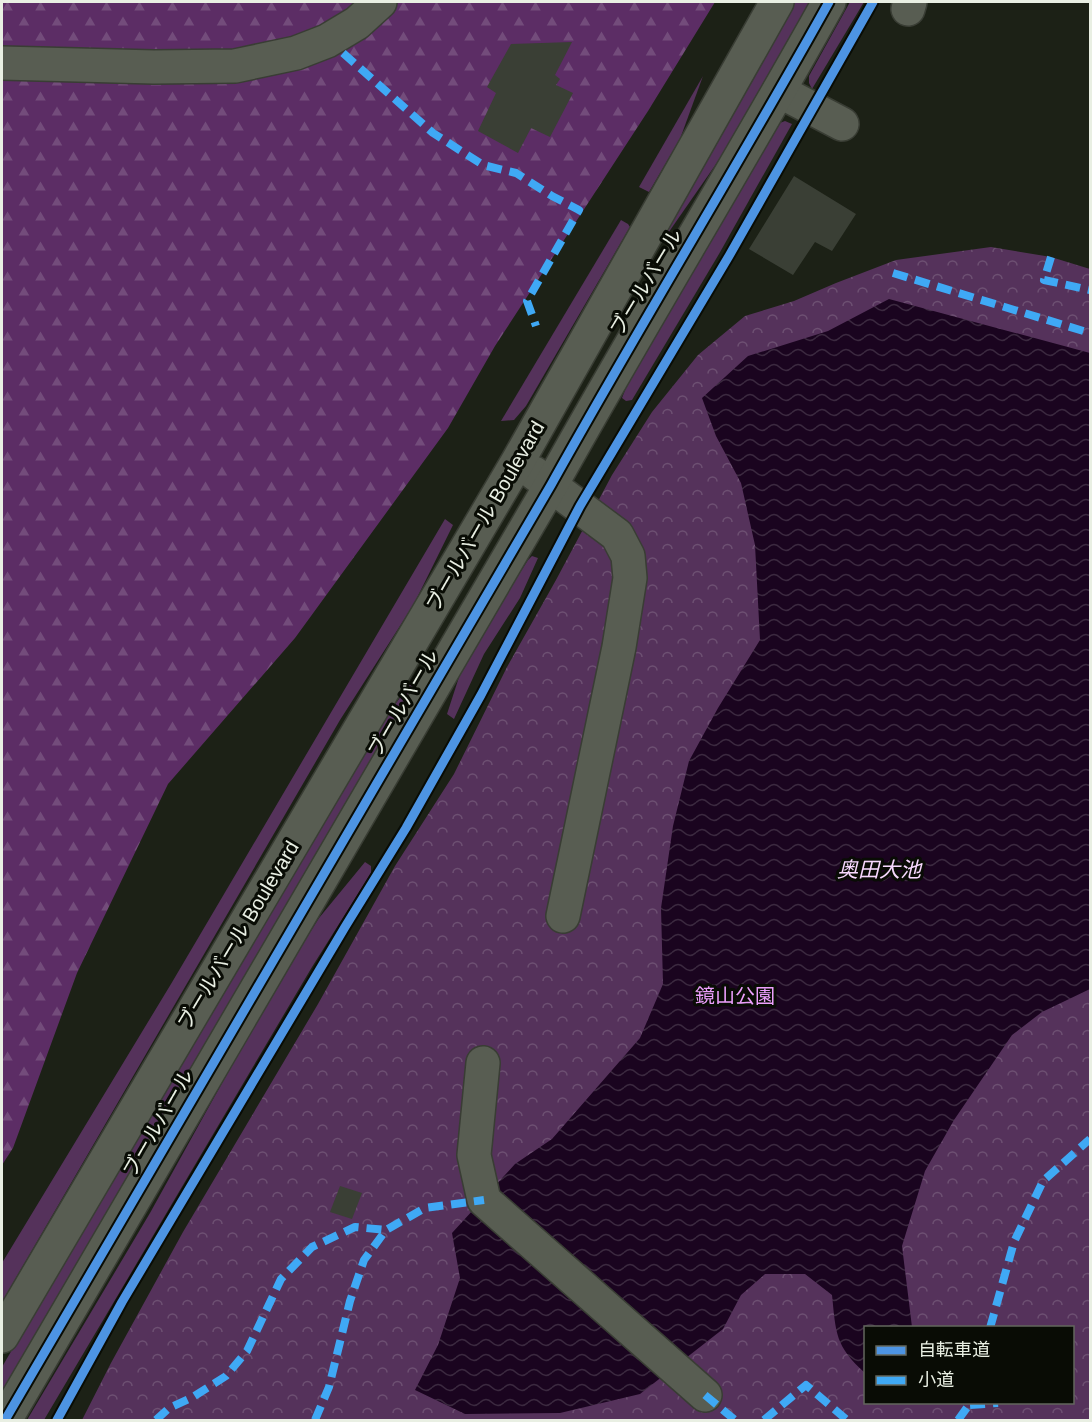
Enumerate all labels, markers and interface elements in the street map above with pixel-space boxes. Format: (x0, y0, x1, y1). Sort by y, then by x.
street label: ブールバール (606, 225, 686, 339)
street label: ブールバール Boulevard (422, 417, 548, 615)
street label: ブールバール (363, 646, 443, 760)
street label: ブールバール Boulevard (173, 837, 303, 1033)
water label: 奥田大池 (837, 858, 923, 881)
park label: 鏡山公園 (695, 985, 775, 1007)
street label: ブールバール (118, 1066, 198, 1180)
legend (864, 1326, 1074, 1404)
text: 自転車道 (918, 1340, 990, 1360)
text: 小道 (918, 1370, 954, 1390)

